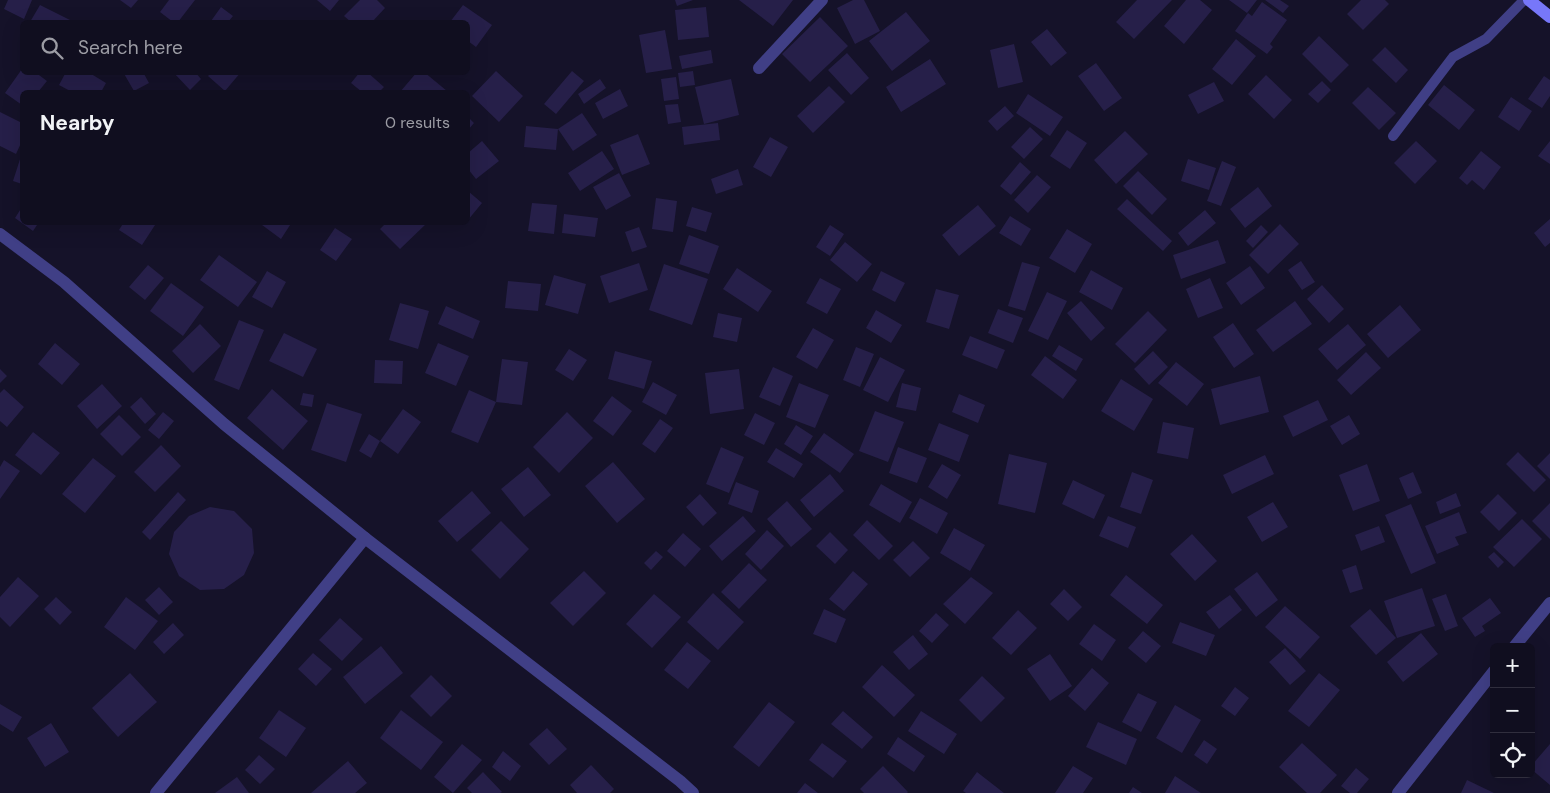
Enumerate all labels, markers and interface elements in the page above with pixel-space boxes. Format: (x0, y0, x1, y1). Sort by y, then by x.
search box (20, 20, 470, 75)
icon: search (38, 34, 66, 62)
text: Search here (78, 35, 183, 60)
text: Nearby (40, 109, 114, 137)
text: 0 results (385, 112, 450, 133)
map controls (1490, 643, 1535, 778)
button: + (1490, 643, 1535, 688)
button: − (1490, 688, 1535, 733)
button: locate (1490, 733, 1535, 778)

